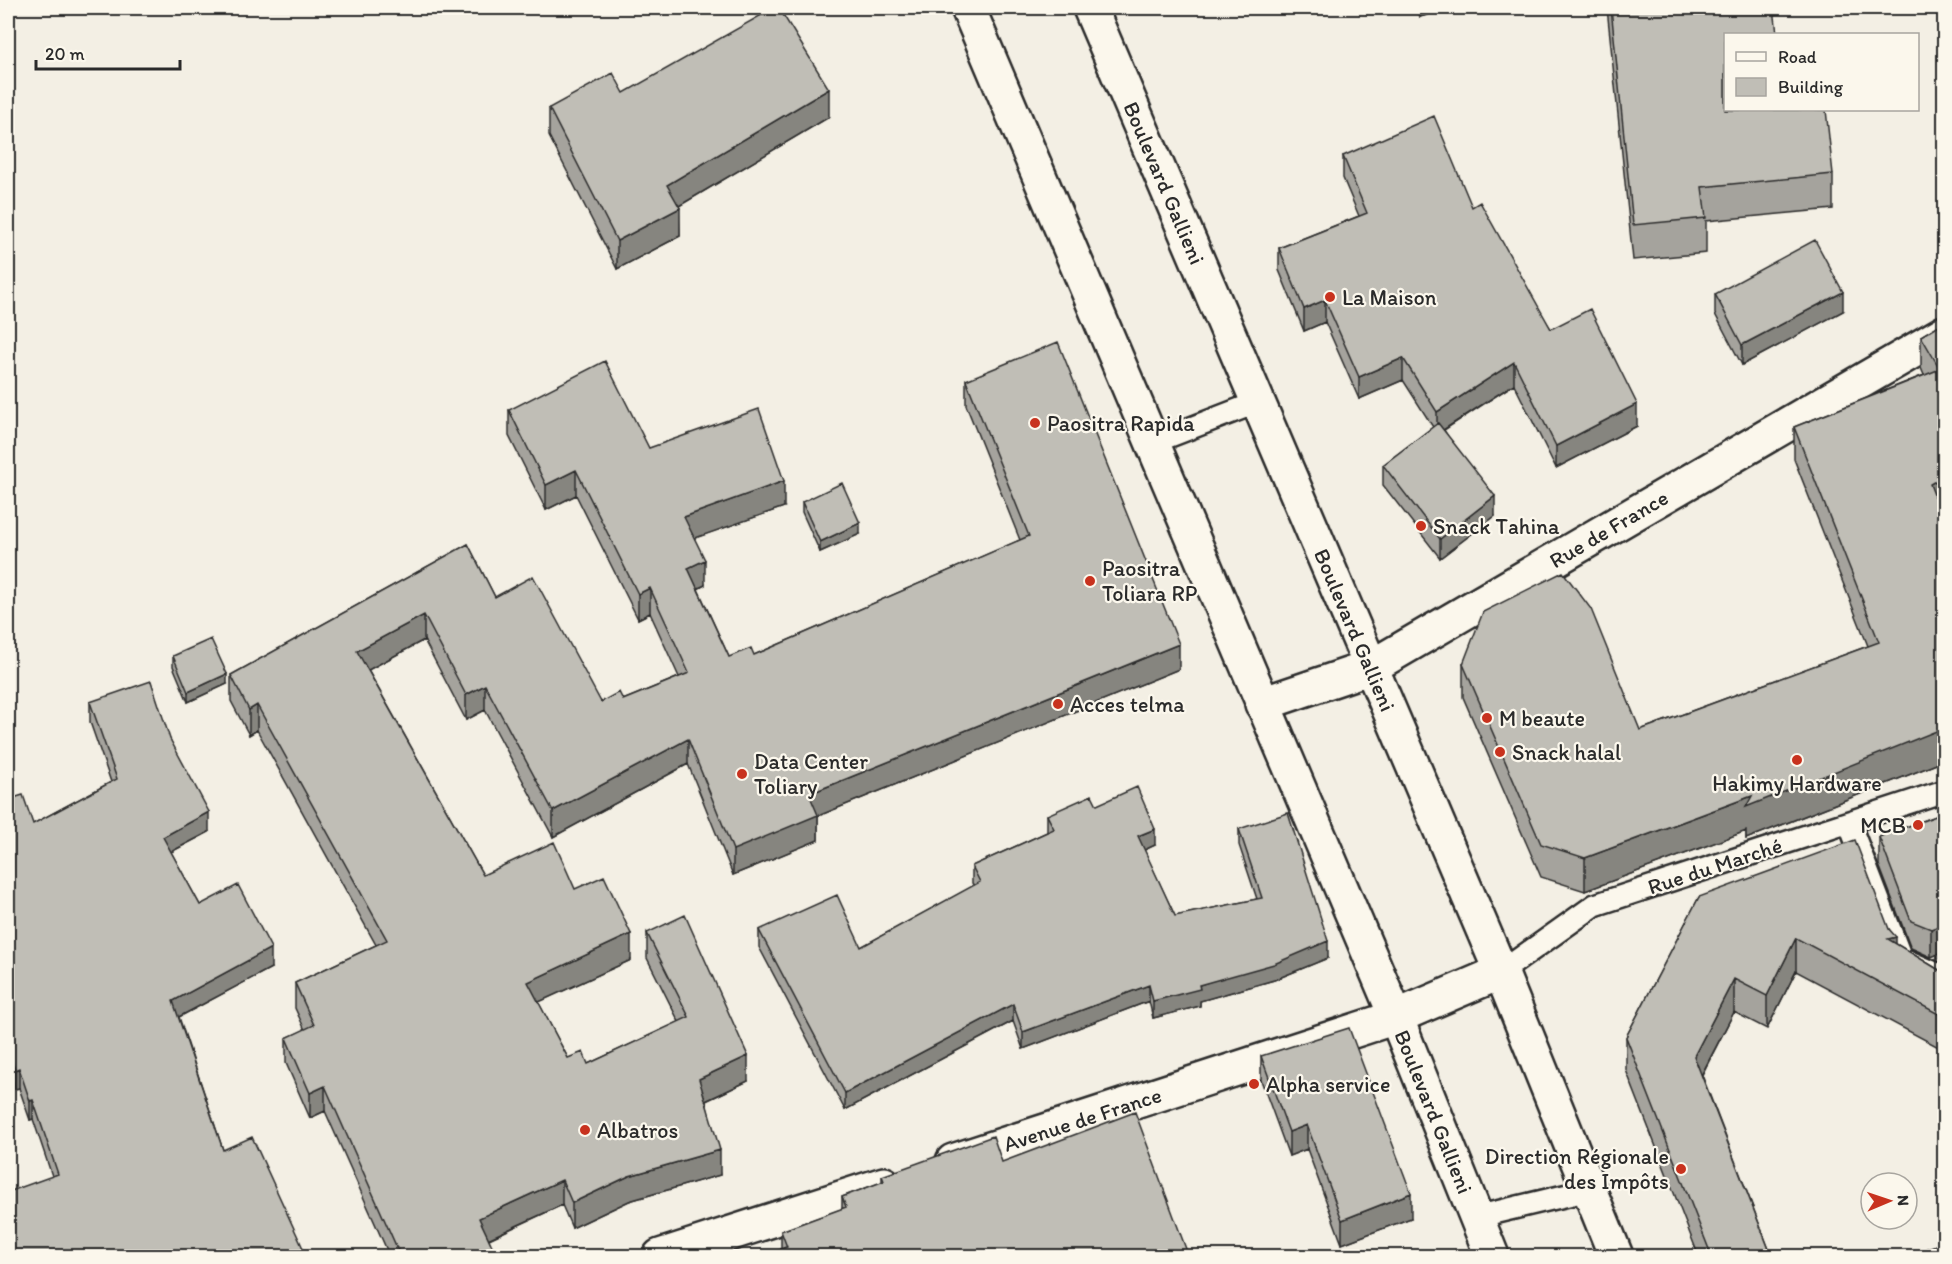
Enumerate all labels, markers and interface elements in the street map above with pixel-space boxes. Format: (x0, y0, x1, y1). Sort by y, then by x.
scale bar (36, 33, 180, 71)
legend (1724, 33, 1919, 111)
text: 20 m (45, 43, 85, 65)
text: Road (1778, 46, 1817, 68)
text: Building (1778, 76, 1844, 98)
street label: Boulevard Gallieni (1118, 97, 1211, 268)
place label: La Maison (1342, 284, 1437, 311)
marker: La Maison (1323, 290, 1337, 304)
place label: Paositra Rapida (1047, 410, 1195, 437)
marker: Paositra Rapida (1028, 416, 1042, 430)
street label: Rue de France (1544, 483, 1673, 574)
place label: Snack Tahina (1433, 513, 1560, 540)
marker: Snack Tahina (1414, 519, 1428, 533)
street label: Boulevard Gallieni (1308, 544, 1402, 715)
place label: Paositra Toliara RP (1102, 555, 1198, 607)
marker: Paositra Toliara RP (1083, 574, 1097, 588)
place label: Acces telma (1070, 691, 1185, 718)
marker: Acces telma (1051, 697, 1065, 711)
place label: M beaute (1499, 705, 1585, 732)
marker: M beaute (1480, 711, 1494, 725)
place label: Snack halal (1512, 739, 1621, 766)
marker: Snack halal (1493, 745, 1507, 759)
place label: Data Center Toliary (754, 748, 868, 800)
marker: Hakimy Hardware (1790, 753, 1804, 767)
marker: Data Center Toliary (735, 767, 749, 781)
place label: Hakimy Hardware (1712, 770, 1882, 797)
place label: MCB (1860, 812, 1906, 839)
marker: MCB (1911, 818, 1925, 832)
street label: Rue du Marché (1644, 832, 1786, 900)
street label: Boulevard Gallieni (1389, 1026, 1479, 1198)
place label: Alpha service (1266, 1071, 1390, 1098)
marker: Alpha service (1247, 1077, 1261, 1091)
street label: Avenue de France (1000, 1081, 1165, 1157)
place label: Albatros (597, 1117, 678, 1144)
marker: Albatros (578, 1123, 592, 1137)
place label: Direction Régionale des Impôts (1485, 1143, 1669, 1195)
marker: Direction Régionale des Impôts (1674, 1162, 1688, 1176)
north arrow (1859, 1171, 1919, 1231)
text: N (1894, 1195, 1913, 1206)

